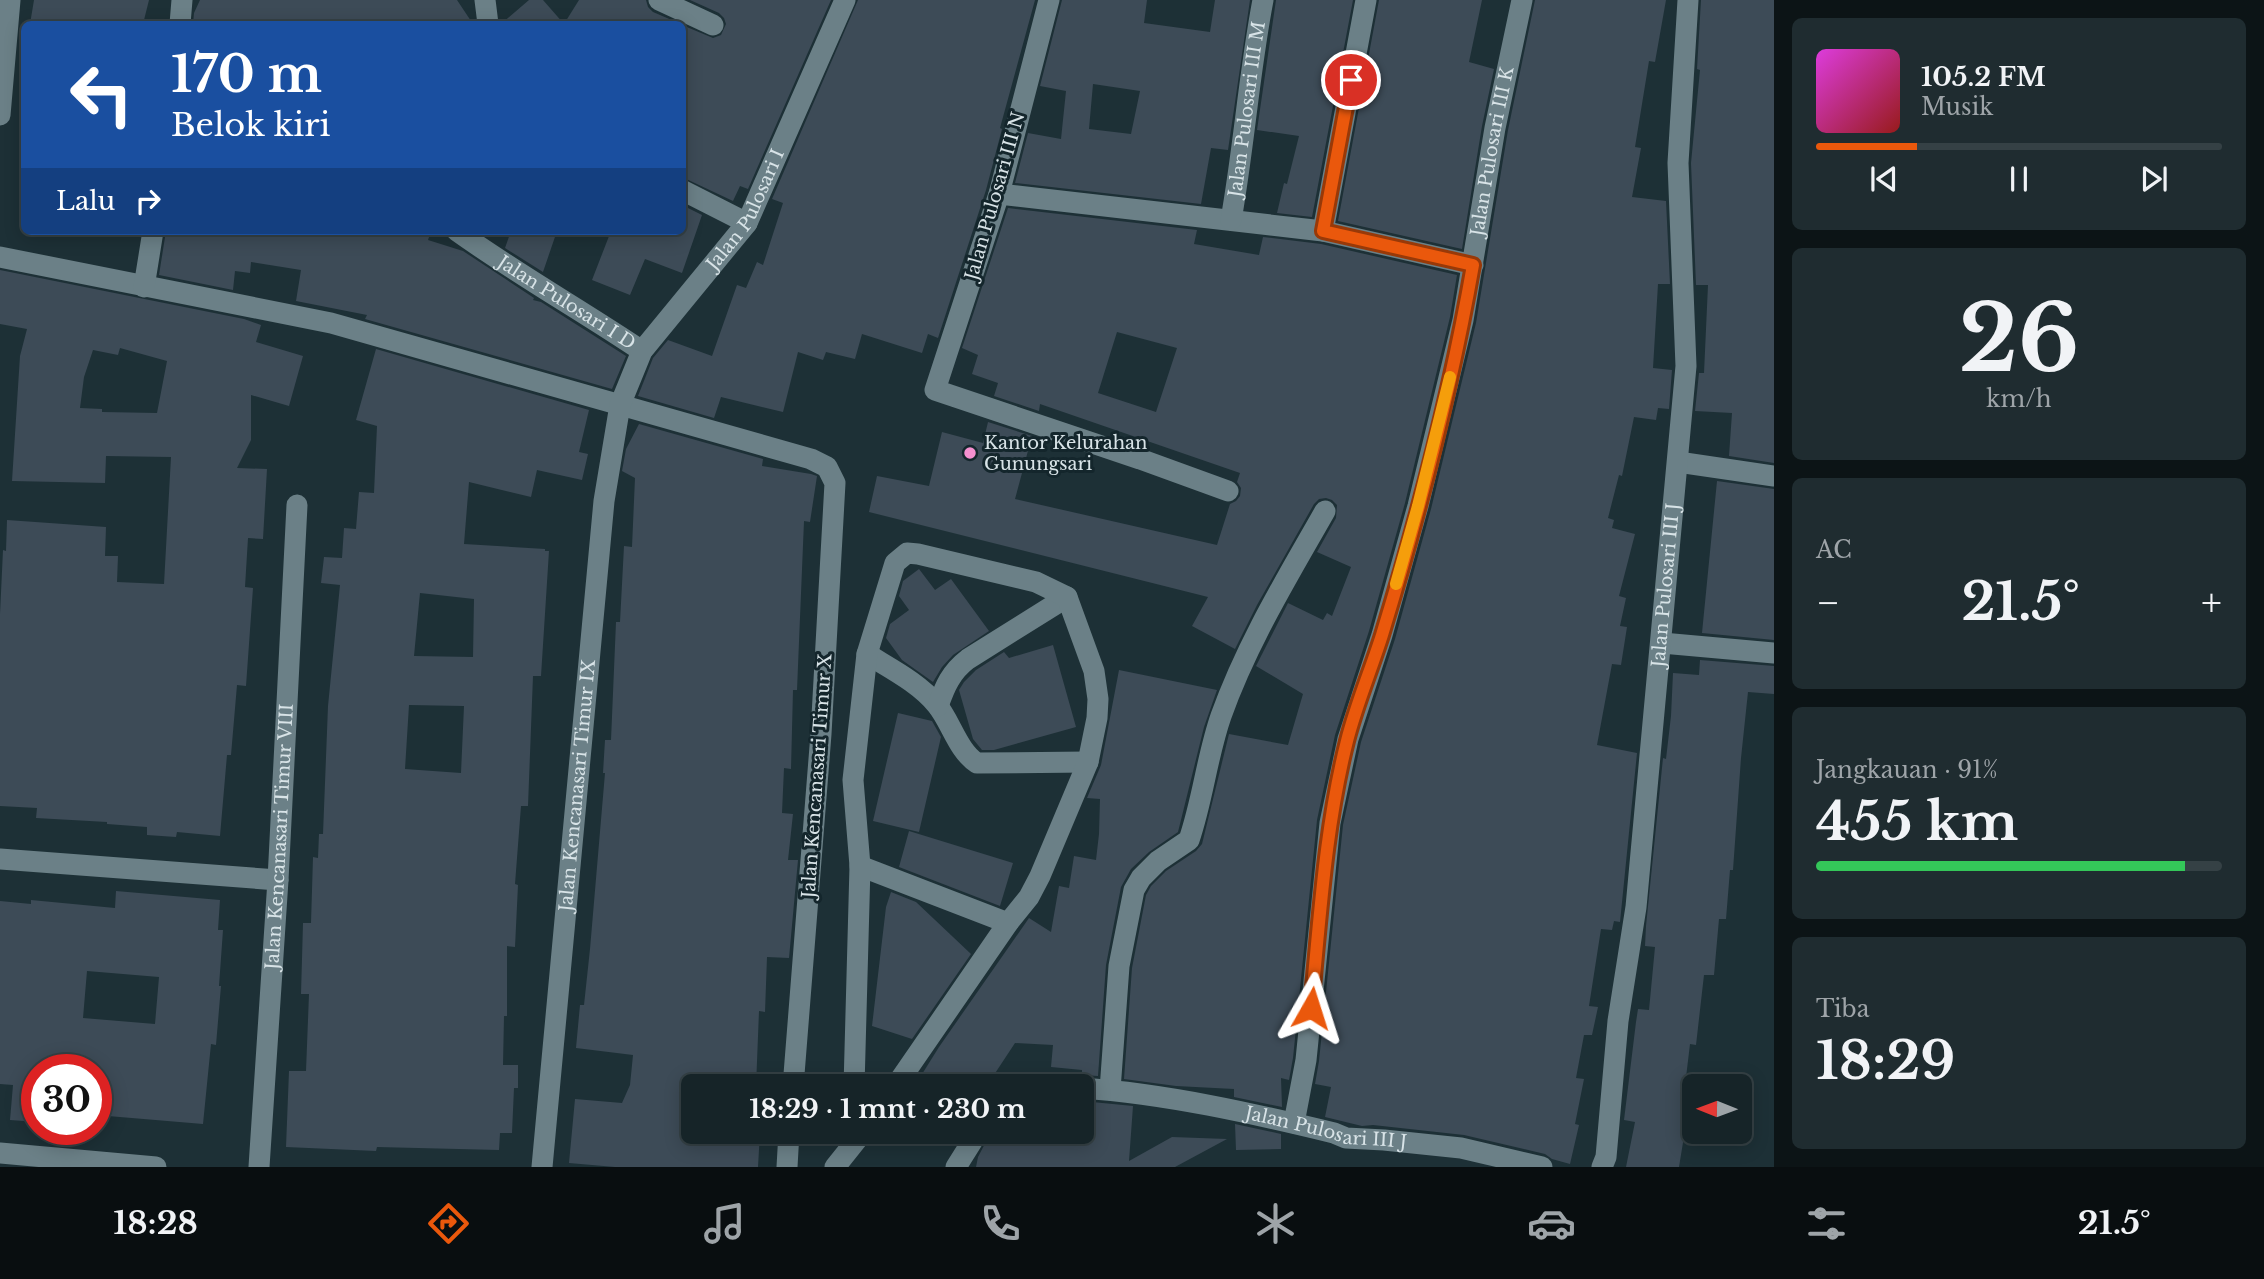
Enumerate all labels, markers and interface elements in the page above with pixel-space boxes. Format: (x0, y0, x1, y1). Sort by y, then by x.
street label: Jalan Pulosari III M (1224, 20, 1270, 201)
text: 170 m (171, 44, 322, 105)
icon: left (56, 49, 147, 140)
pin (1321, 50, 1381, 110)
icon: arrive (1332, 61, 1370, 99)
text: 105.2 FM (1921, 61, 2046, 93)
street label: Jalan Pulosari III K (1466, 64, 1519, 240)
text: Musik (1921, 93, 1993, 121)
text: Belok kiri (171, 105, 330, 145)
street label: Jalan Pulosari III N (960, 109, 1030, 284)
street label: Jalan Pulosari I (701, 146, 789, 276)
icon: previous (1865, 160, 1903, 198)
icon: pause (2000, 160, 2038, 198)
icon: next (2135, 160, 2173, 198)
icon: right (129, 182, 167, 220)
text: Lalu (56, 185, 115, 217)
street label: Jalan Pulosari I D (492, 250, 640, 355)
text: 26 (1959, 283, 2079, 396)
text: km/h (1986, 385, 2052, 413)
place label: Kantor Kelurahan Gunungsari (984, 432, 1147, 475)
marker: Kantor Kelurahan Gunungsari (962, 445, 978, 461)
street label: Jalan Pulosari III J (1647, 502, 1684, 670)
text: AC (1816, 536, 1852, 564)
text: 21.5° (1961, 570, 2080, 634)
text: − (1816, 579, 1840, 626)
text: + (2201, 579, 2222, 626)
street label: Jalan Kencanasari Timur X (797, 653, 837, 901)
street label: Jalan Kencanasari Timur IX (555, 659, 600, 915)
street label: Jalan Kencanasari Timur VIII (261, 703, 298, 972)
text: Jangkauan · 91% (1816, 756, 1998, 784)
text: 455 km (1816, 790, 2018, 854)
position arrow (1274, 971, 1348, 1045)
text: Tiba (1816, 995, 1869, 1023)
text: 18:29 (1816, 1029, 1955, 1093)
speed limit sign: 30 (21, 1054, 112, 1145)
north arrow (1682, 1074, 1752, 1144)
map controls (1682, 1074, 1752, 1144)
text: 18:29 · 1 mnt · 230 m (749, 1093, 1026, 1125)
street label: Jalan Pulosari III J (1241, 1102, 1408, 1153)
icon: directions (424, 1199, 473, 1248)
icon: music (700, 1199, 749, 1248)
icon: phone (976, 1199, 1025, 1248)
icon: climate (1251, 1199, 1300, 1248)
icon: car (1527, 1199, 1576, 1248)
icon: filters (1802, 1199, 1851, 1248)
text: 18:28 (113, 1203, 198, 1243)
text: 21.5° (2078, 1203, 2151, 1243)

